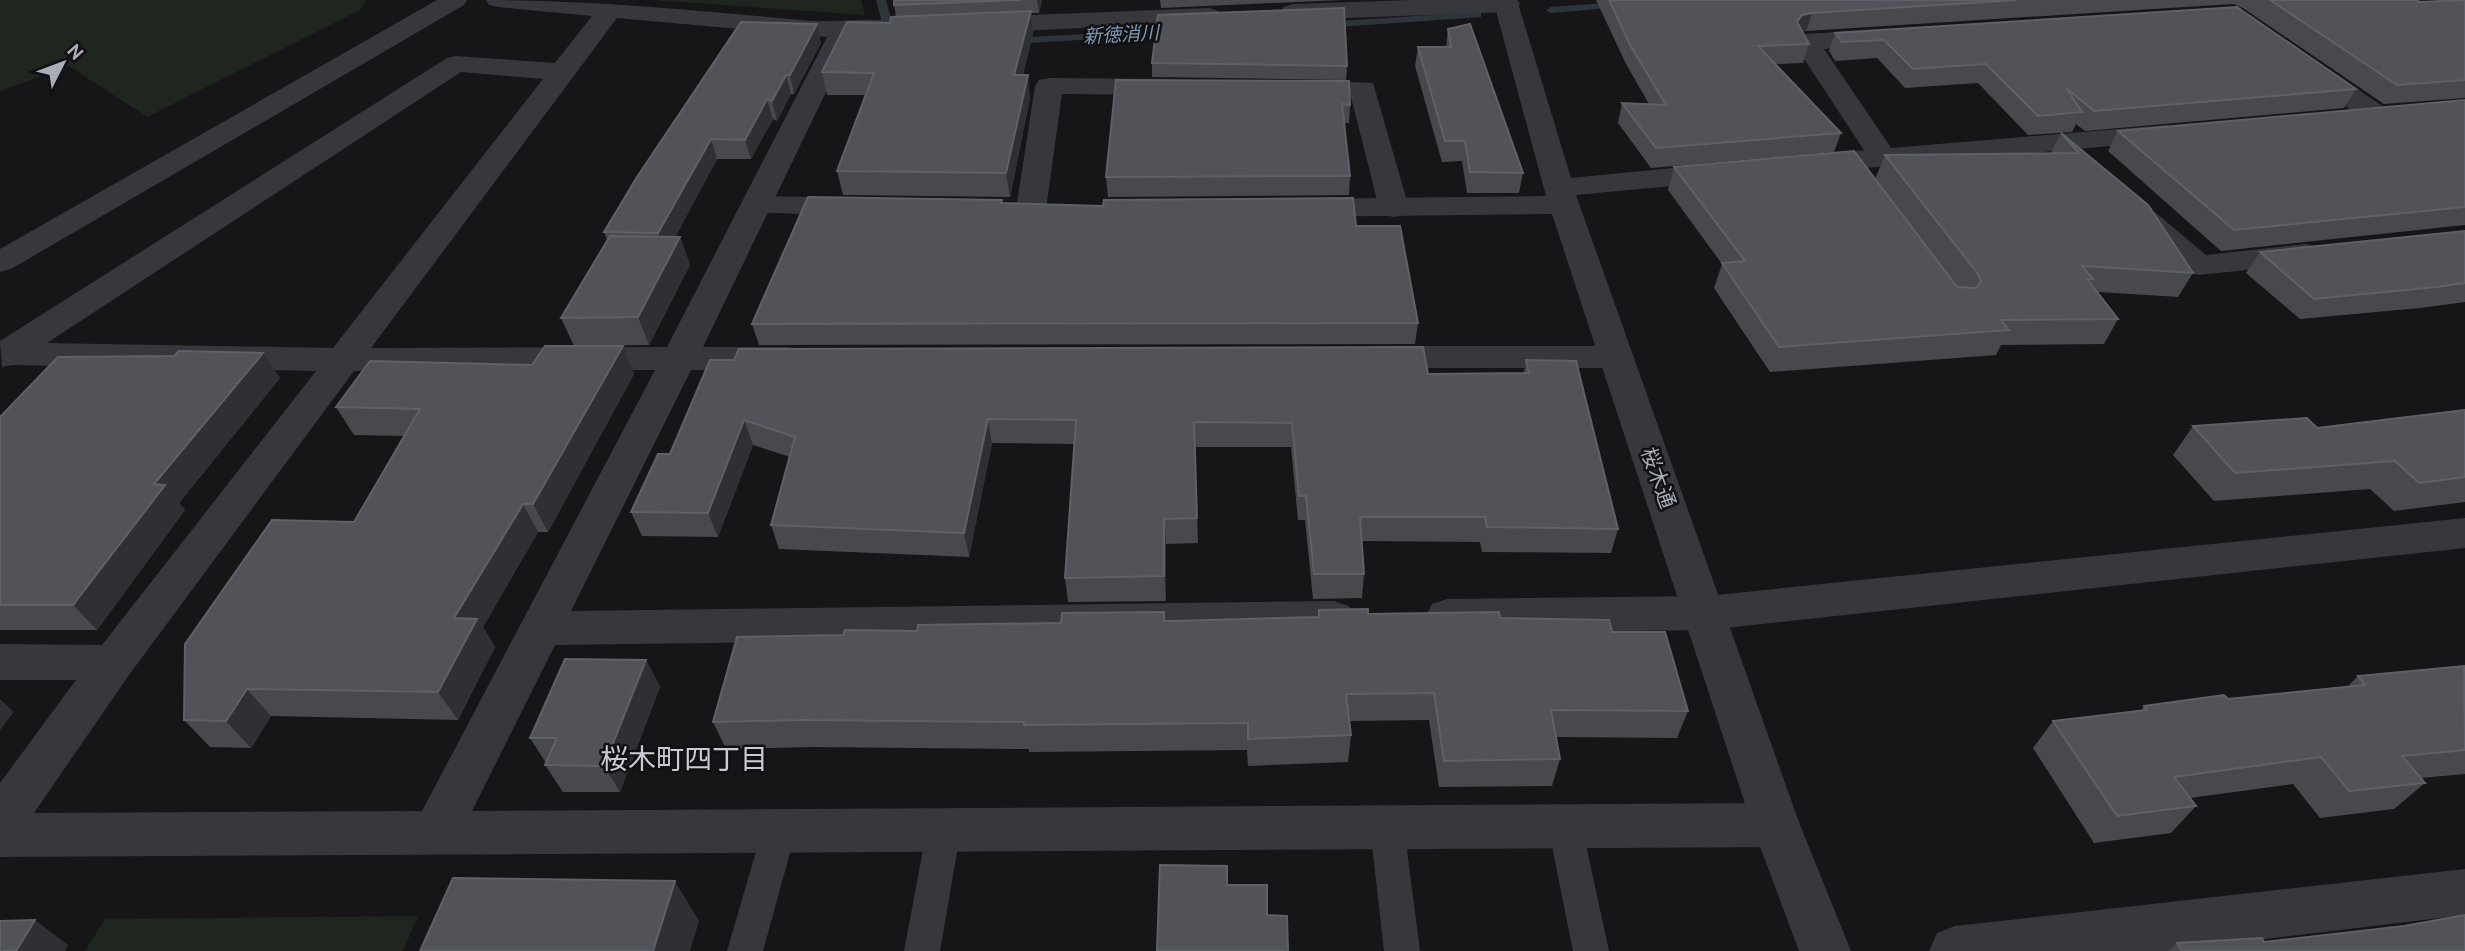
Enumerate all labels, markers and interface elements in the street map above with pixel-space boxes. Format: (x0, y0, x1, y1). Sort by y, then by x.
water label: 新徳消川 (1082, 21, 1162, 48)
north arrow (28, 28, 98, 98)
text: N (62, 39, 88, 65)
street label: 桜木通 (1636, 444, 1681, 512)
district label: 桜木町四丁目 (600, 742, 768, 776)

